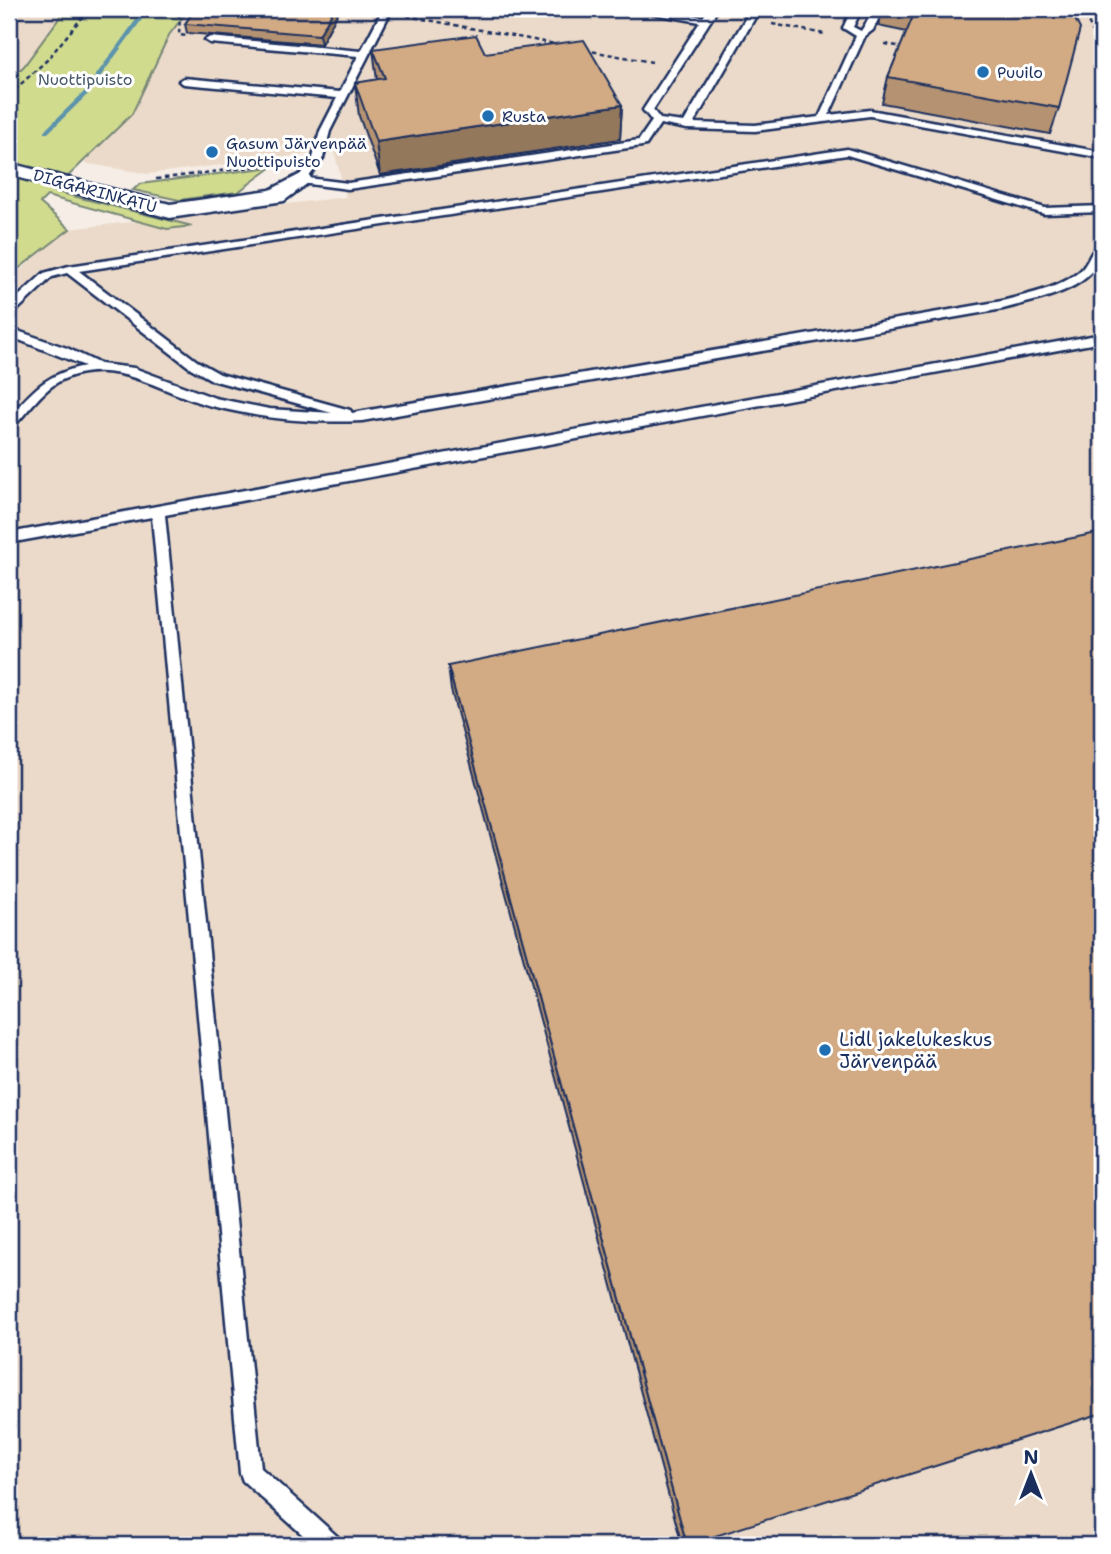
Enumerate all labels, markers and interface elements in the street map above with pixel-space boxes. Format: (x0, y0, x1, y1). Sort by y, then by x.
place label: Puuilo (997, 62, 1043, 83)
marker: Puuilo (975, 64, 991, 80)
park label: Nuottipuisto (38, 69, 132, 90)
place label: Rusta (502, 106, 546, 127)
marker: Rusta (480, 108, 496, 124)
place label: Gasum Järvenpää Nuottipuisto (226, 133, 367, 172)
marker: Gasum Järvenpää Nuottipuisto (204, 144, 220, 160)
street label: DIGGARINKATU (31, 164, 159, 218)
place label: Lidl jakelukeskus Järvenpää (839, 1027, 992, 1074)
marker: Lidl jakelukeskus Järvenpää (817, 1042, 833, 1058)
north arrow (996, 1438, 1066, 1508)
text: N (1023, 1445, 1039, 1470)

